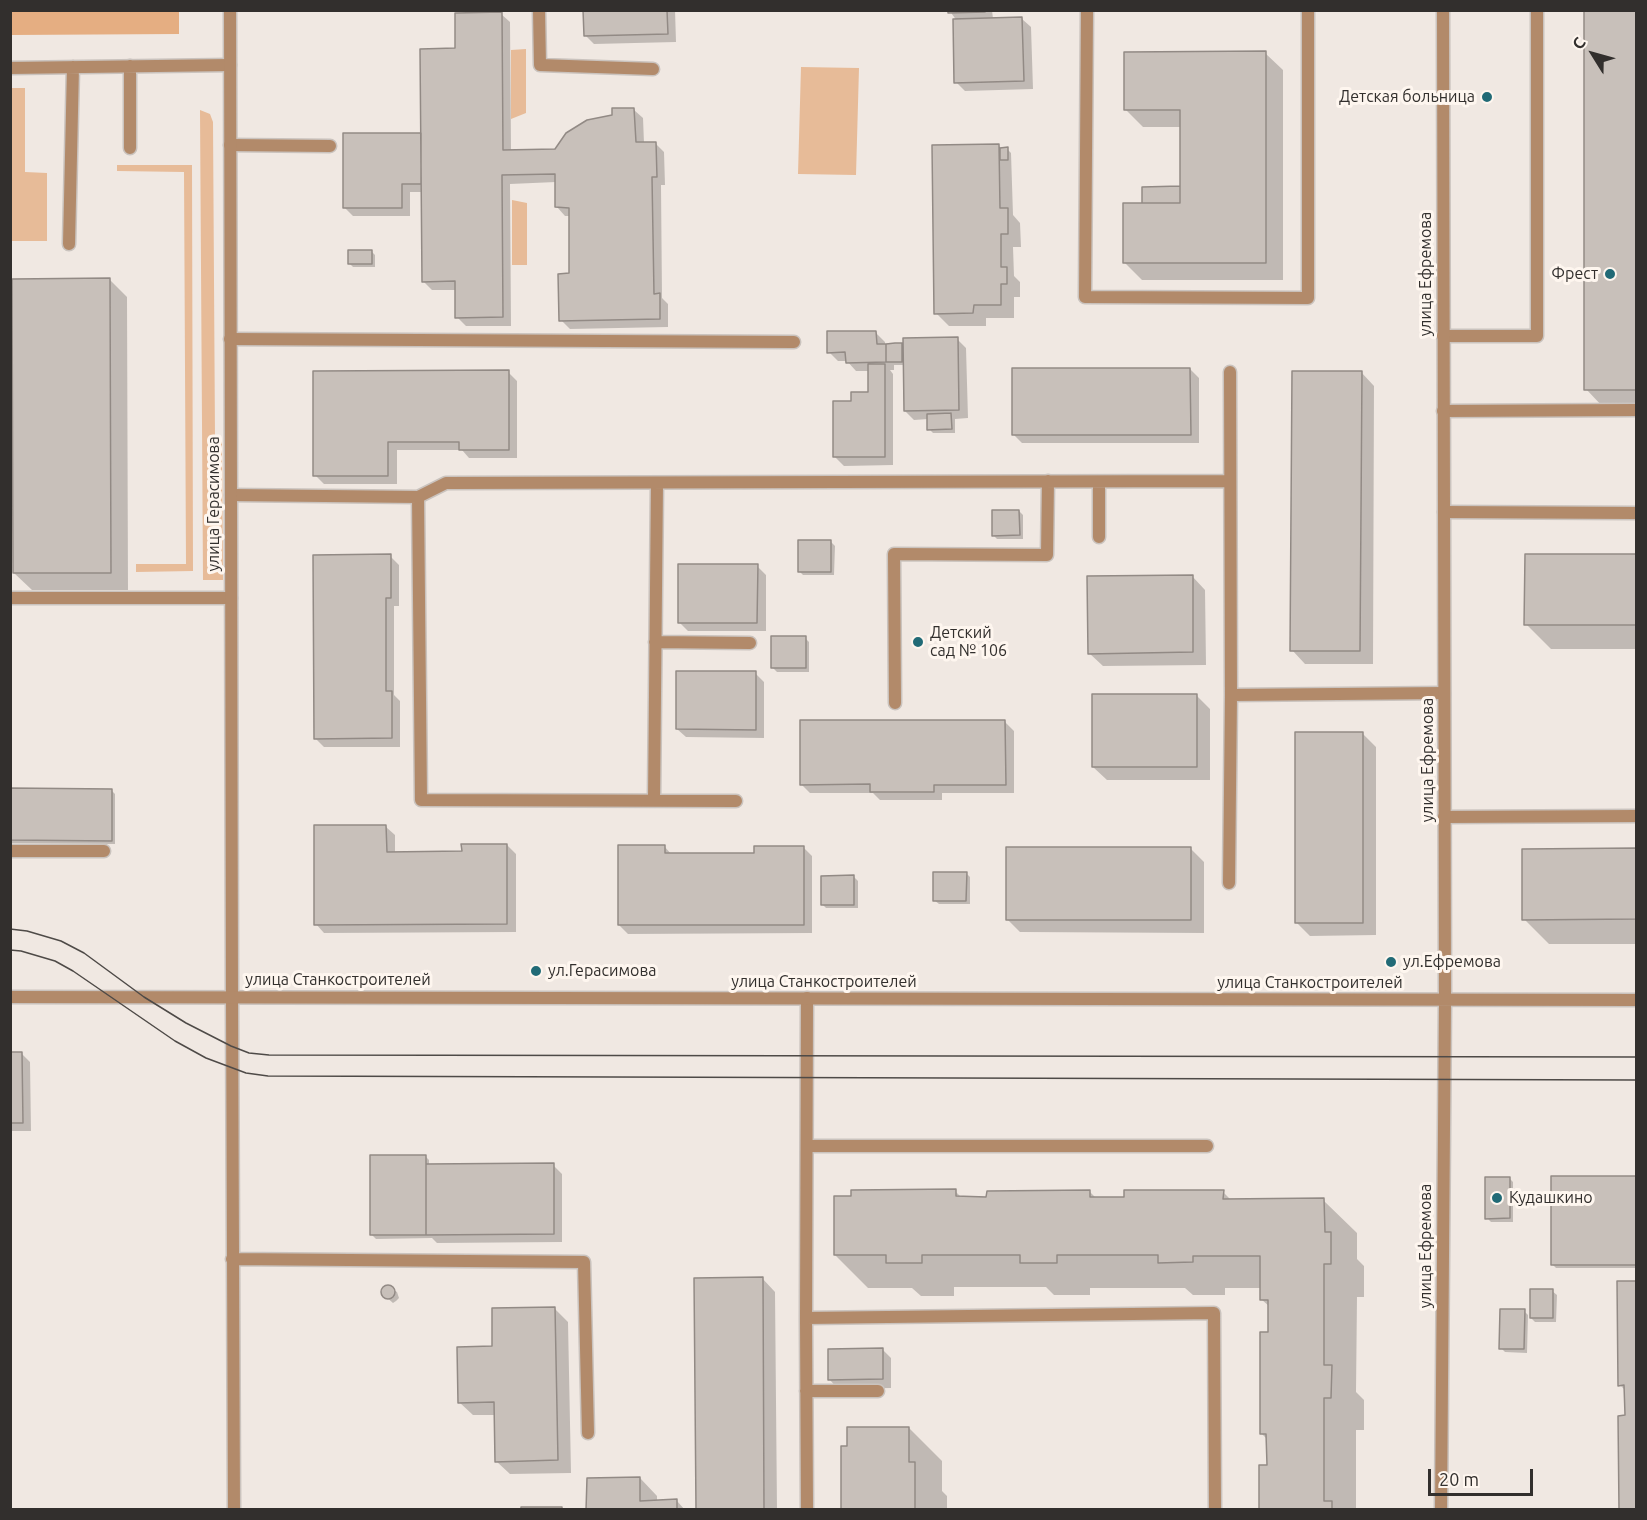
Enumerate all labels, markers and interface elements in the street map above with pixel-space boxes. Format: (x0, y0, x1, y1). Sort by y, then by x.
north arrow (1563, 24, 1623, 84)
text: С (1568, 34, 1589, 53)
place label: Детская больница (1339, 87, 1475, 107)
marker: Детская больница (1480, 90, 1494, 104)
street label: улица Ефремова (1416, 212, 1436, 336)
place label: Фрест (1551, 264, 1598, 284)
marker: Фрест (1603, 267, 1617, 281)
street label: улица Герасимова (204, 436, 224, 572)
place label: Детский сад № 106 (930, 623, 1007, 661)
marker: Детский сад № 106 (911, 635, 925, 649)
street label: улица Ефремова (1418, 698, 1438, 822)
place label: ул.Ефремова (1403, 952, 1501, 972)
marker: ул.Ефремова (1384, 955, 1398, 969)
place label: ул.Герасимова (548, 961, 656, 981)
marker: ул.Герасимова (529, 964, 543, 978)
street label: улица Станкостроителей (245, 970, 431, 990)
street label: улица Станкостроителей (731, 972, 917, 992)
street label: улица Станкостроителей (1217, 973, 1403, 993)
street label: улица Ефремова (1416, 1184, 1436, 1308)
place label: Кудашкино (1509, 1188, 1593, 1208)
marker: Кудашкино (1490, 1191, 1504, 1205)
scale bar (1431, 1457, 1536, 1495)
text: 20 m (1439, 1469, 1479, 1489)

